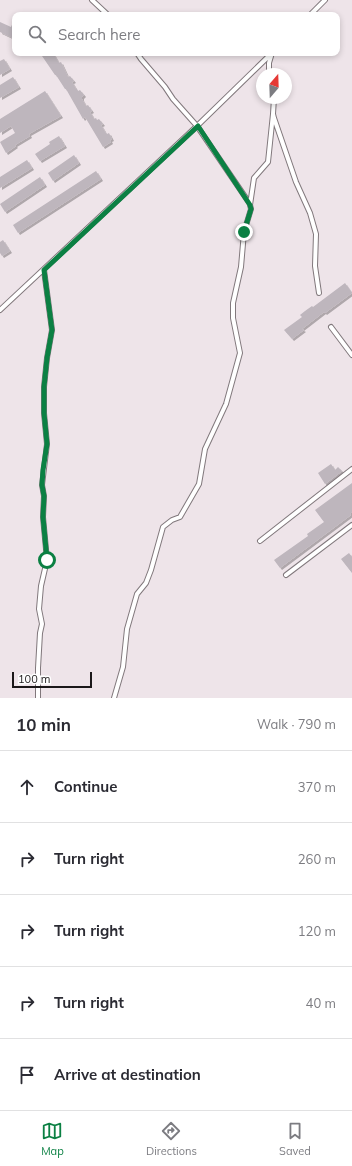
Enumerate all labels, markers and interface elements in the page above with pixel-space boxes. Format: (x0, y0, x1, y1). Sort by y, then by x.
search box (12, 12, 340, 56)
icon: search (26, 23, 48, 45)
text: Search here (58, 25, 140, 44)
north arrow (256, 68, 292, 104)
route end (235, 223, 253, 241)
route start (38, 551, 56, 569)
scale bar (12, 670, 92, 689)
text: 100 m (18, 672, 50, 686)
text: 10 min (16, 714, 71, 735)
text: Walk · 790 m (257, 716, 336, 732)
icon: ahead (16, 776, 38, 798)
text: Continue (54, 777, 117, 796)
text: 370 m (298, 779, 336, 795)
icon: right (16, 848, 38, 870)
text: Turn right (54, 849, 124, 868)
text: 260 m (298, 851, 336, 867)
icon: right (16, 920, 38, 942)
text: Turn right (54, 921, 124, 940)
text: 120 m (298, 923, 336, 939)
icon: right (16, 992, 38, 1014)
text: Turn right (54, 993, 124, 1012)
text: 40 m (306, 995, 336, 1011)
icon: arrive (16, 1064, 38, 1086)
text: Arrive at destination (54, 1065, 201, 1084)
tab: Map (41, 1120, 64, 1158)
tab: Directions (146, 1120, 197, 1158)
tab: Saved (279, 1120, 311, 1158)

